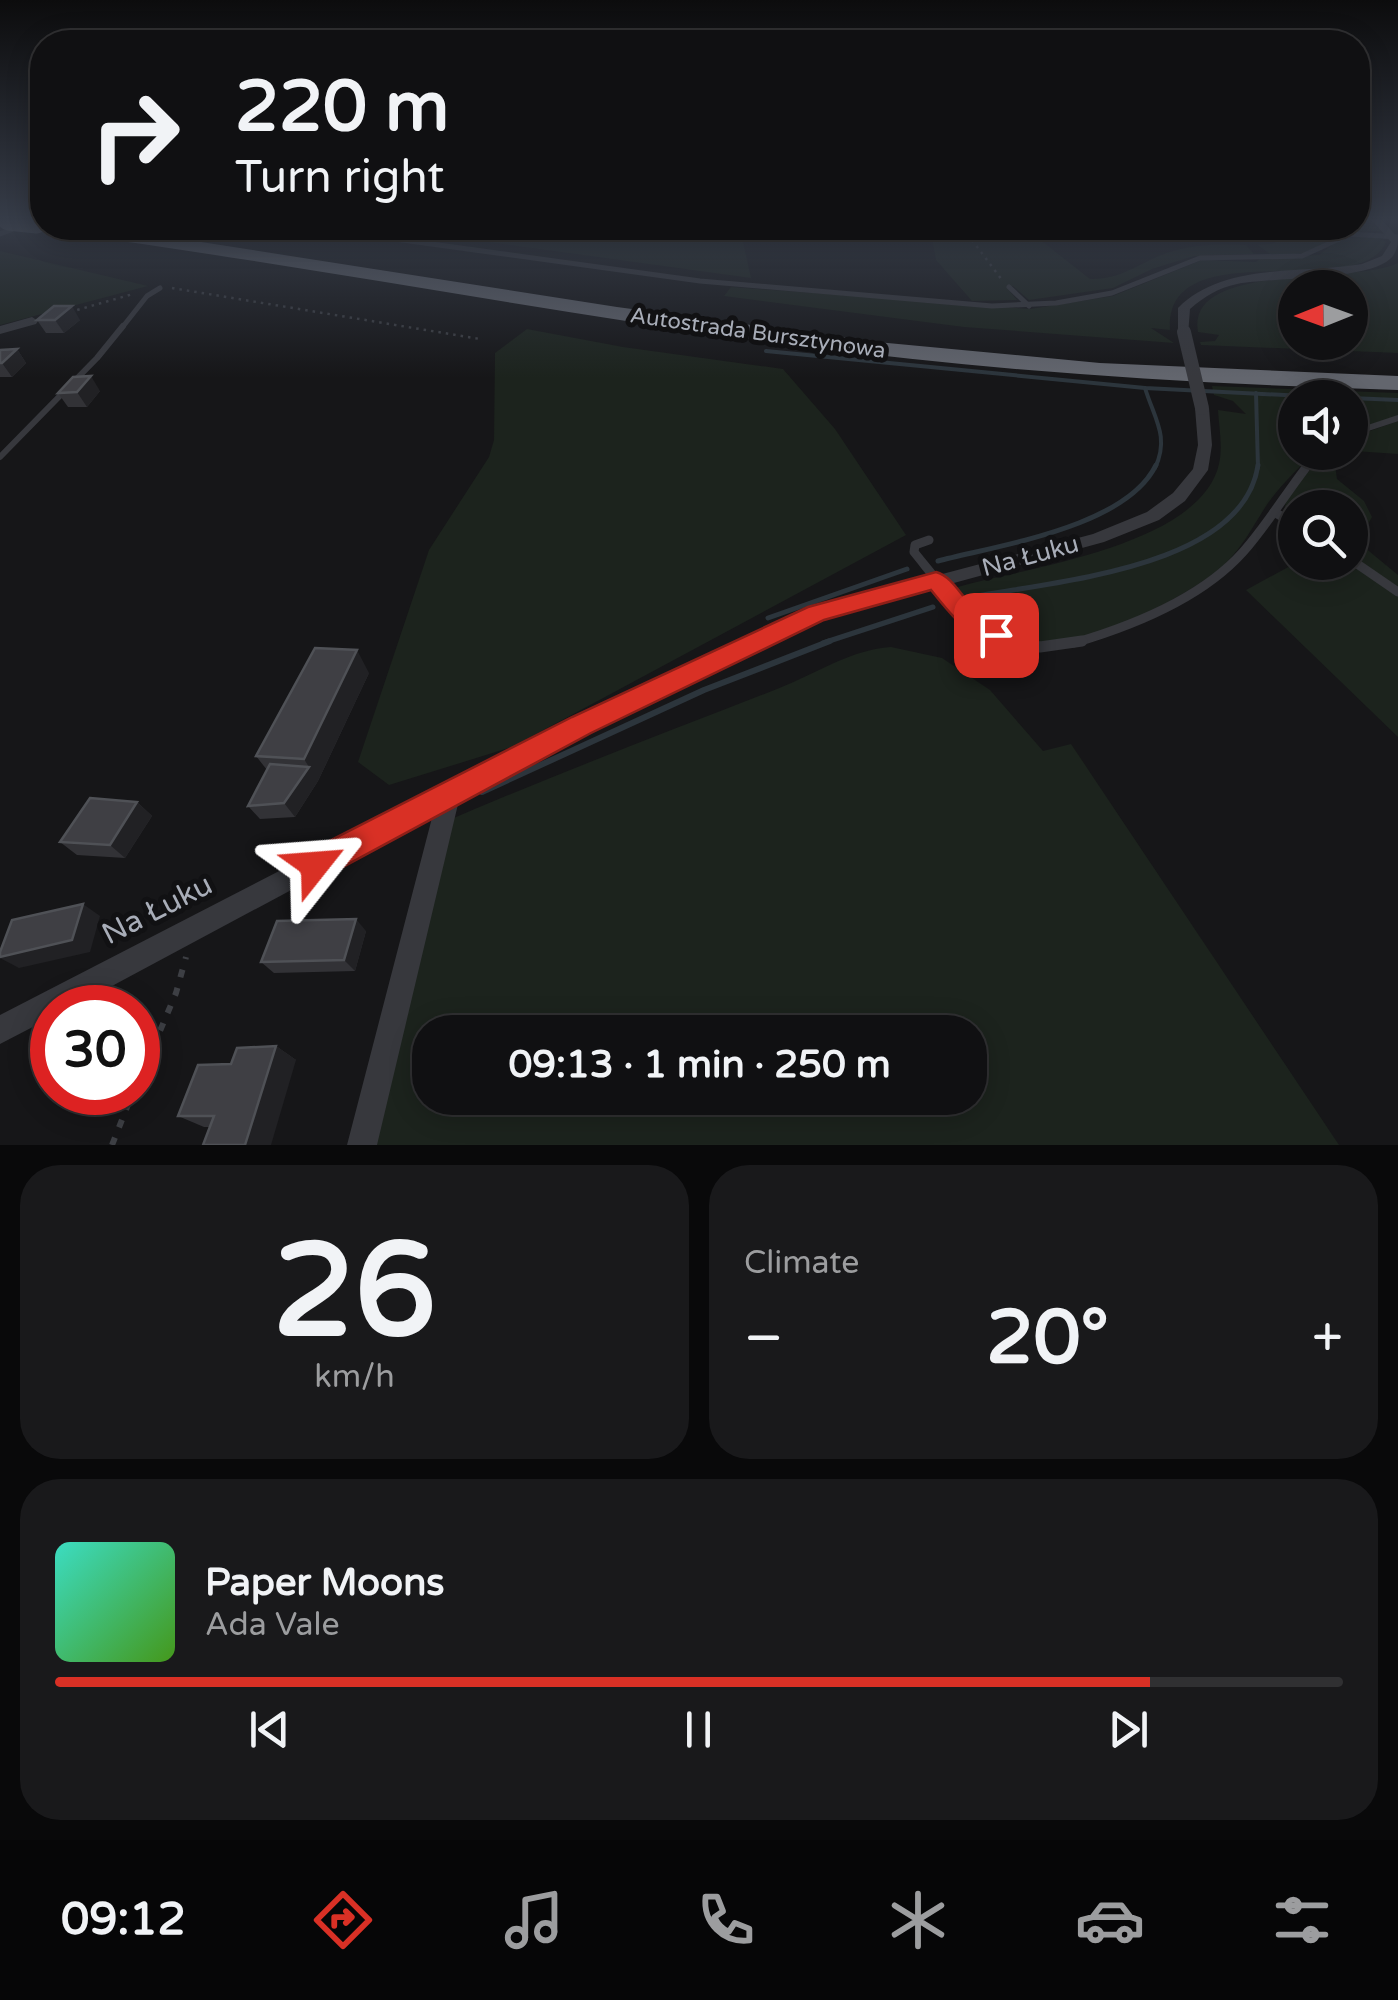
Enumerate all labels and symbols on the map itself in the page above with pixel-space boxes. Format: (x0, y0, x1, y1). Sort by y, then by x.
north arrow (1278, 270, 1368, 360)
street label: Autostrada Bursztynowa (629, 302, 887, 364)
street label: Na Łuku (978, 529, 1082, 583)
pin (954, 593, 1039, 678)
position arrow (263, 813, 367, 917)
street label: Na Łuku (96, 866, 219, 953)
speed limit sign: 30 (30, 985, 160, 1115)

